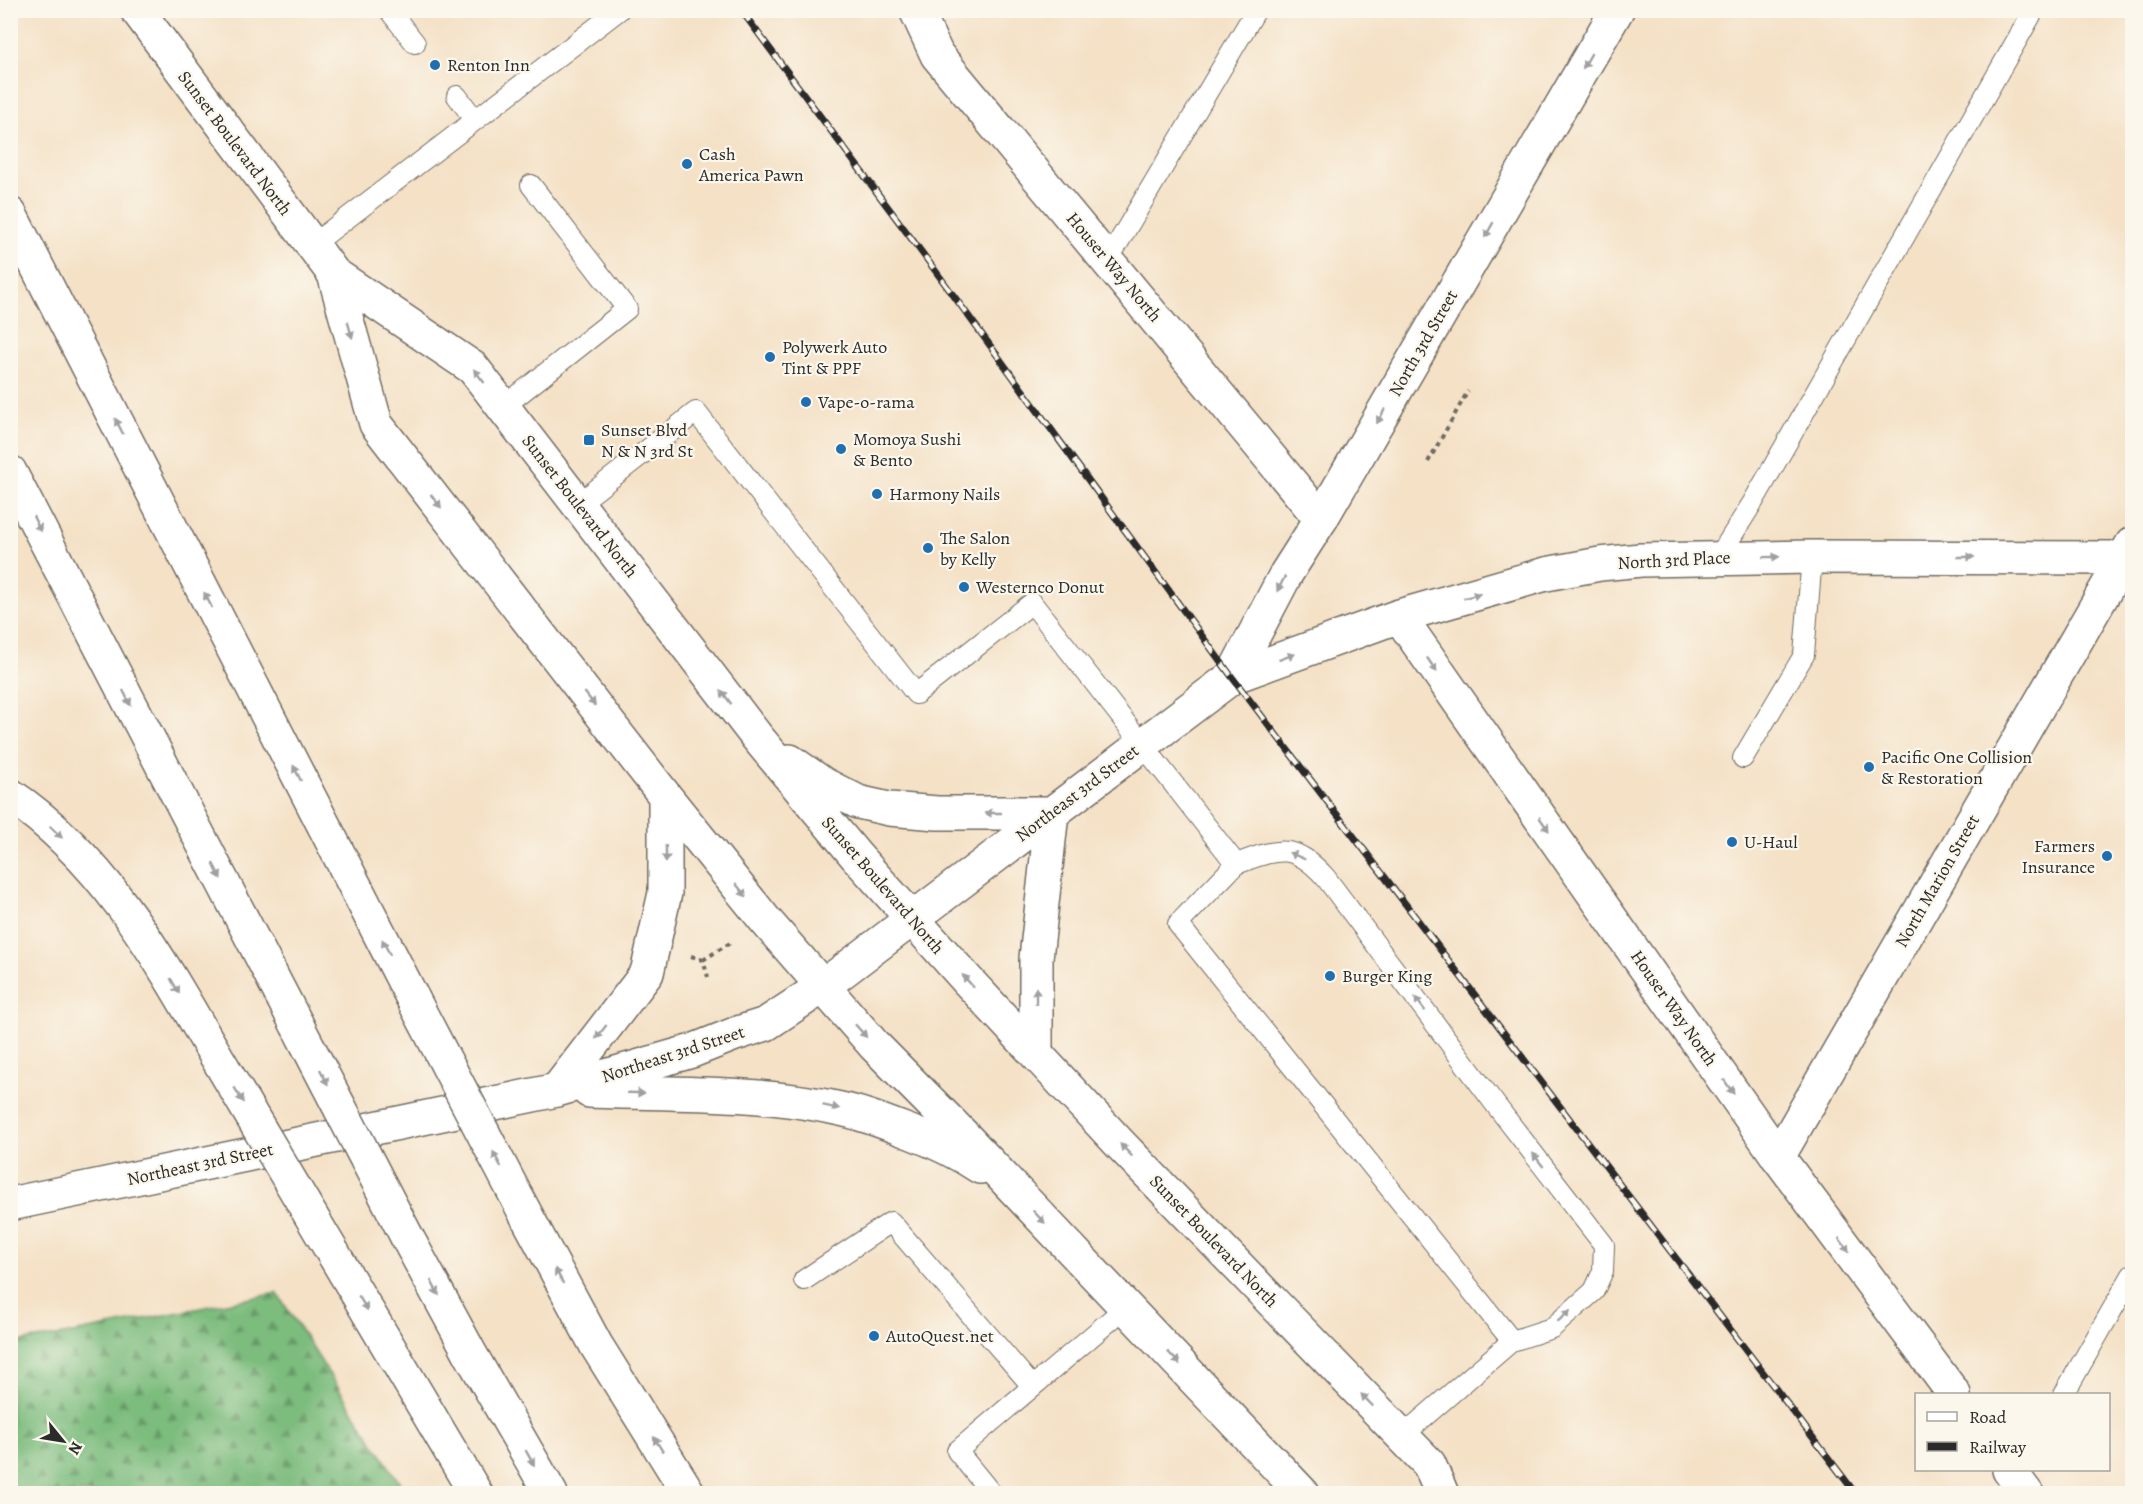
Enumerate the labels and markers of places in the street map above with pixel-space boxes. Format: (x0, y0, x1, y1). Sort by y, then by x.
place label: Renton Inn (447, 53, 530, 77)
marker: Renton Inn (428, 58, 442, 72)
place label: Cash America Pawn (698, 142, 804, 187)
marker: Cash America Pawn (680, 157, 694, 171)
place label: Polywerk Auto Tint & PPF (782, 335, 887, 380)
marker: Polywerk Auto Tint & PPF (763, 350, 777, 364)
place label: Vape-o-rama (817, 390, 915, 414)
marker: Vape-o-rama (799, 395, 813, 409)
place label: Sunset Blvd N & N 3rd St (601, 418, 693, 463)
place label: Momoya Sushi & Bento (853, 427, 961, 472)
marker: Sunset Blvd N & N 3rd St (582, 433, 596, 447)
marker: Momoya Sushi & Bento (834, 442, 848, 456)
place label: Harmony Nails (889, 482, 1000, 506)
marker: Harmony Nails (870, 487, 884, 501)
place label: The Salon by Kelly (940, 526, 1010, 571)
marker: The Salon by Kelly (921, 541, 935, 555)
place label: Westernco Donut (975, 575, 1105, 599)
marker: Westernco Donut (957, 580, 971, 594)
place label: Pacific One Collision & Restoration (1881, 745, 2032, 790)
marker: Pacific One Collision & Restoration (1862, 760, 1876, 774)
place label: U-Haul (1744, 830, 1798, 854)
place label: Farmers Insurance (2021, 834, 2095, 879)
marker: U-Haul (1725, 835, 1739, 849)
marker: Farmers Insurance (2100, 849, 2114, 863)
place label: Burger King (1342, 964, 1432, 988)
marker: Burger King (1323, 969, 1337, 983)
place label: AutoQuest.net (885, 1324, 994, 1348)
marker: AutoQuest.net (867, 1329, 881, 1343)

